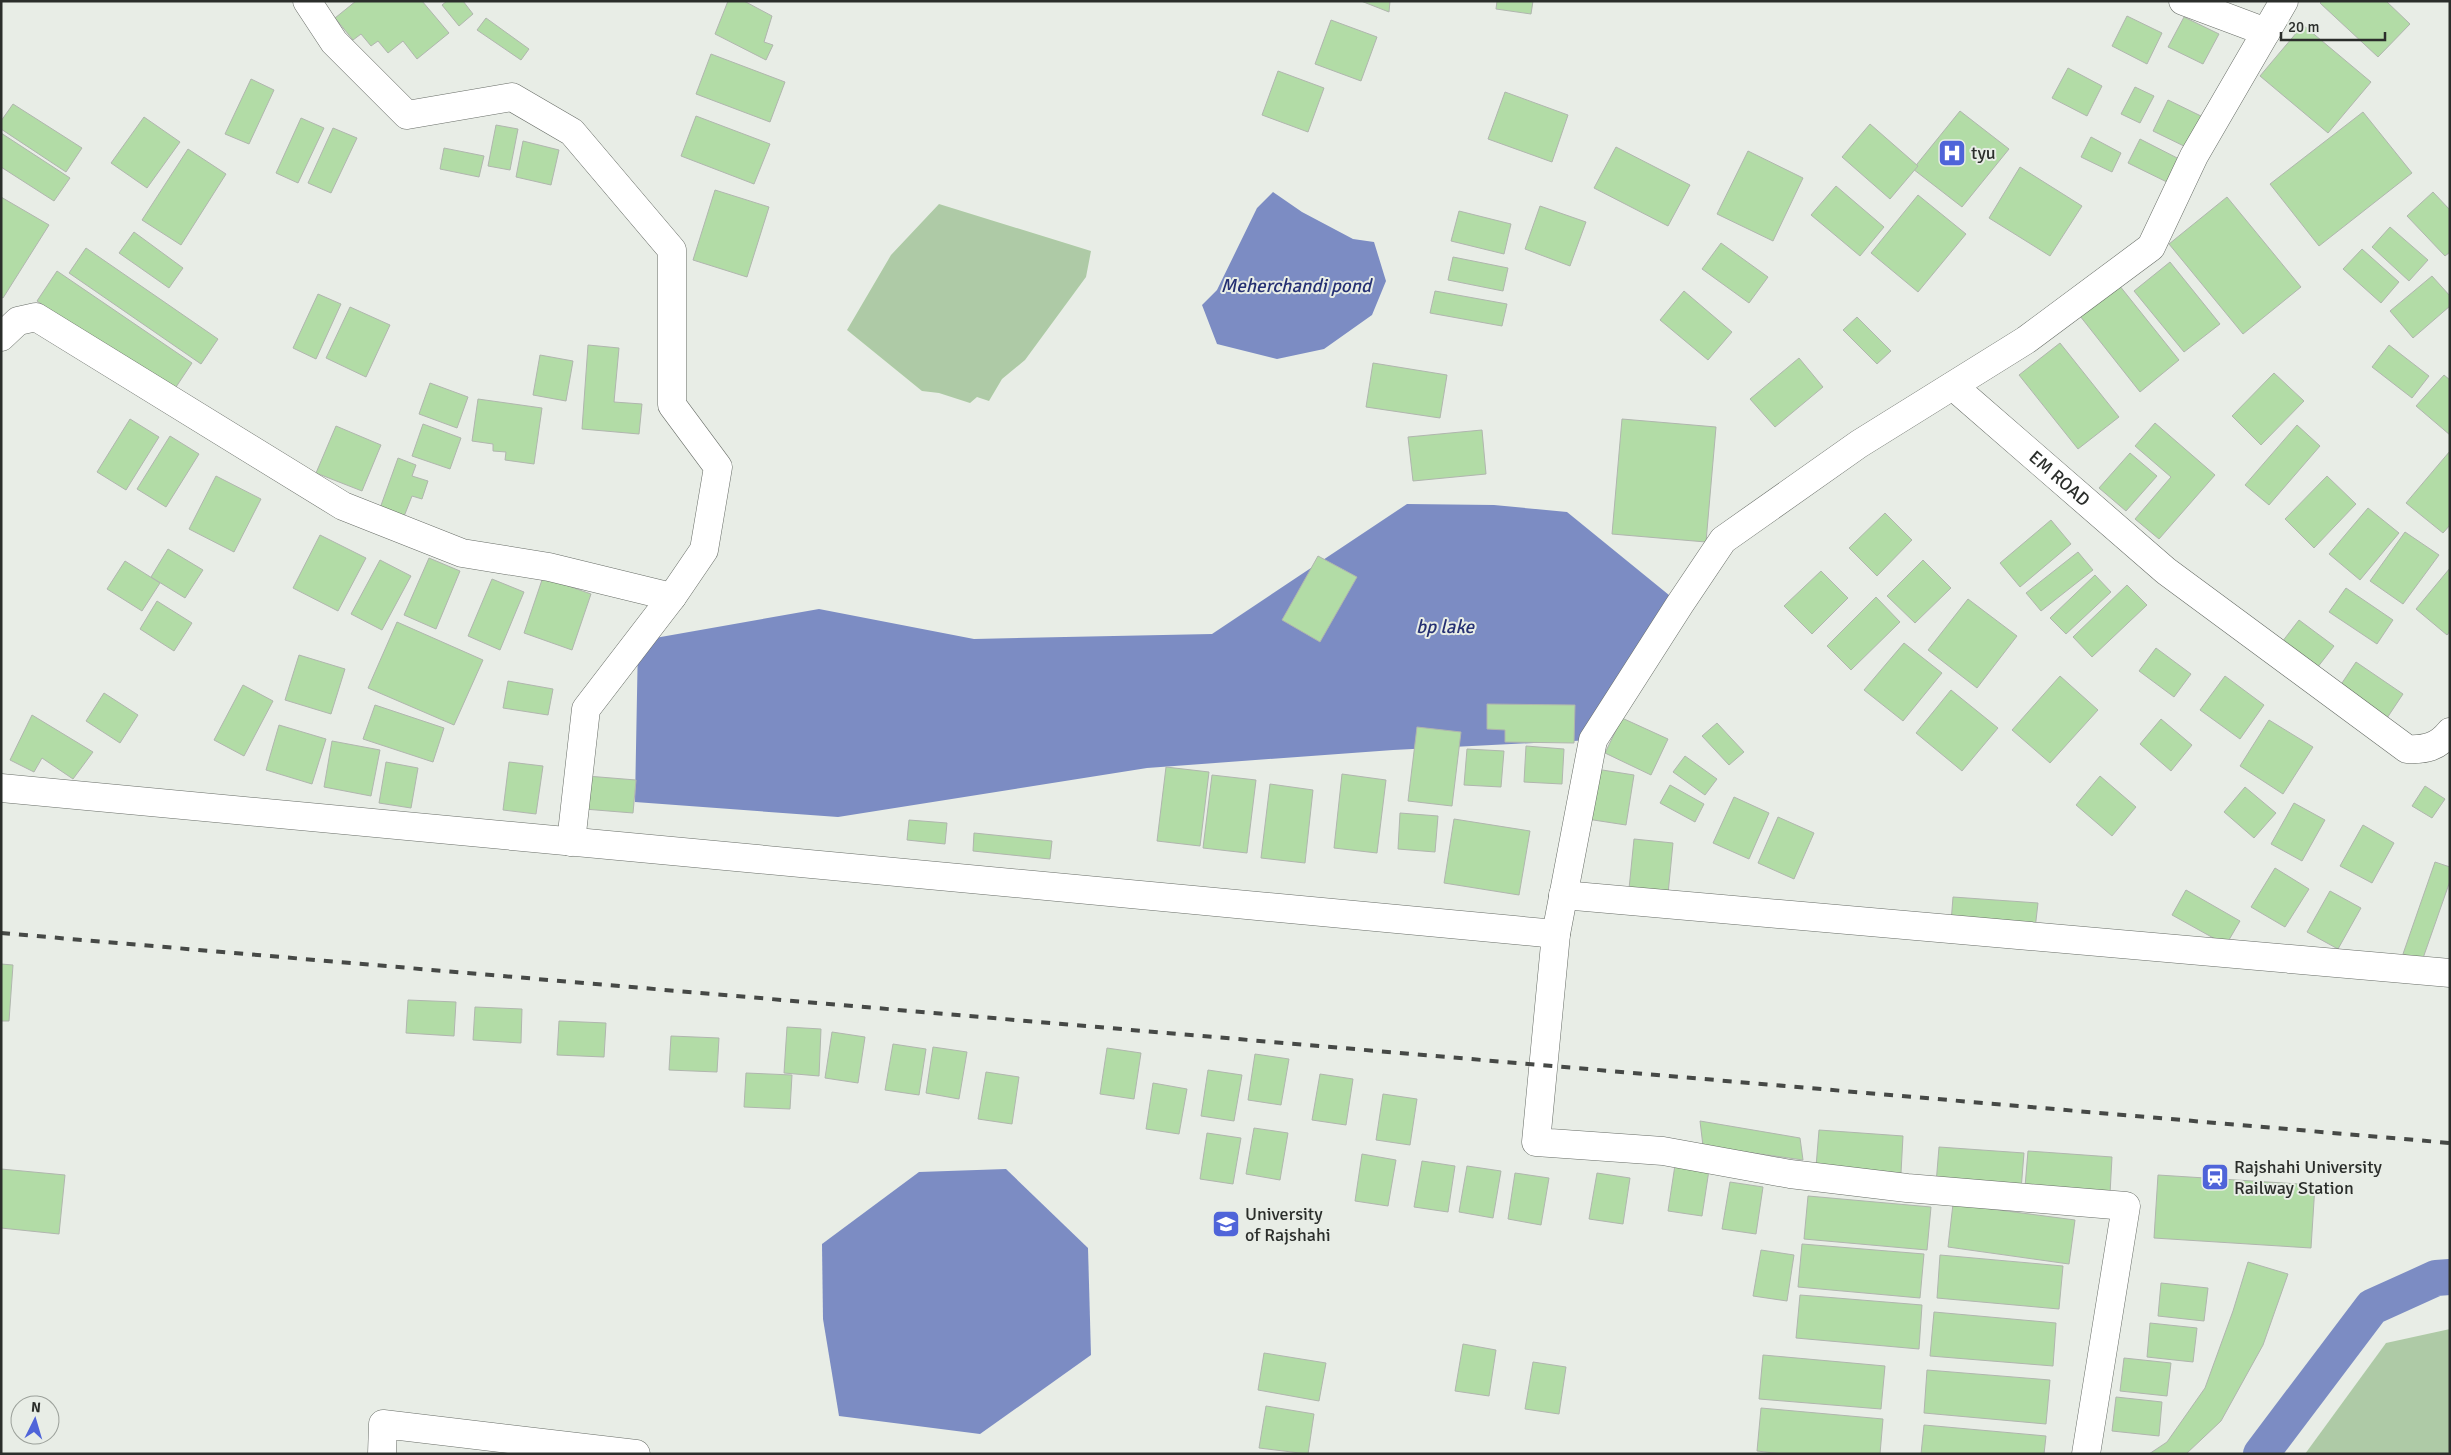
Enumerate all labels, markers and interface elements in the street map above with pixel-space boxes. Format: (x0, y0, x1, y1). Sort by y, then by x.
scale bar (2281, 10, 2385, 42)
text: 20 m (2288, 18, 2319, 36)
hospital icon: tyu (1937, 138, 1967, 168)
place label: tyu (1971, 142, 1996, 164)
water label: Meherchandi pond (1221, 274, 1373, 298)
street label: EM ROAD (2024, 446, 2094, 511)
water label: bp lake (1416, 615, 1476, 639)
place label: Rajshahi University Railway Station (2234, 1156, 2383, 1199)
station icon: Rajshahi University Railway Station (2200, 1162, 2230, 1192)
place label: University of Rajshahi (1245, 1203, 1331, 1246)
school or university icon: University of Rajshahi (1211, 1209, 1241, 1239)
north arrow (10, 1395, 60, 1445)
text: N (30, 1399, 42, 1416)

